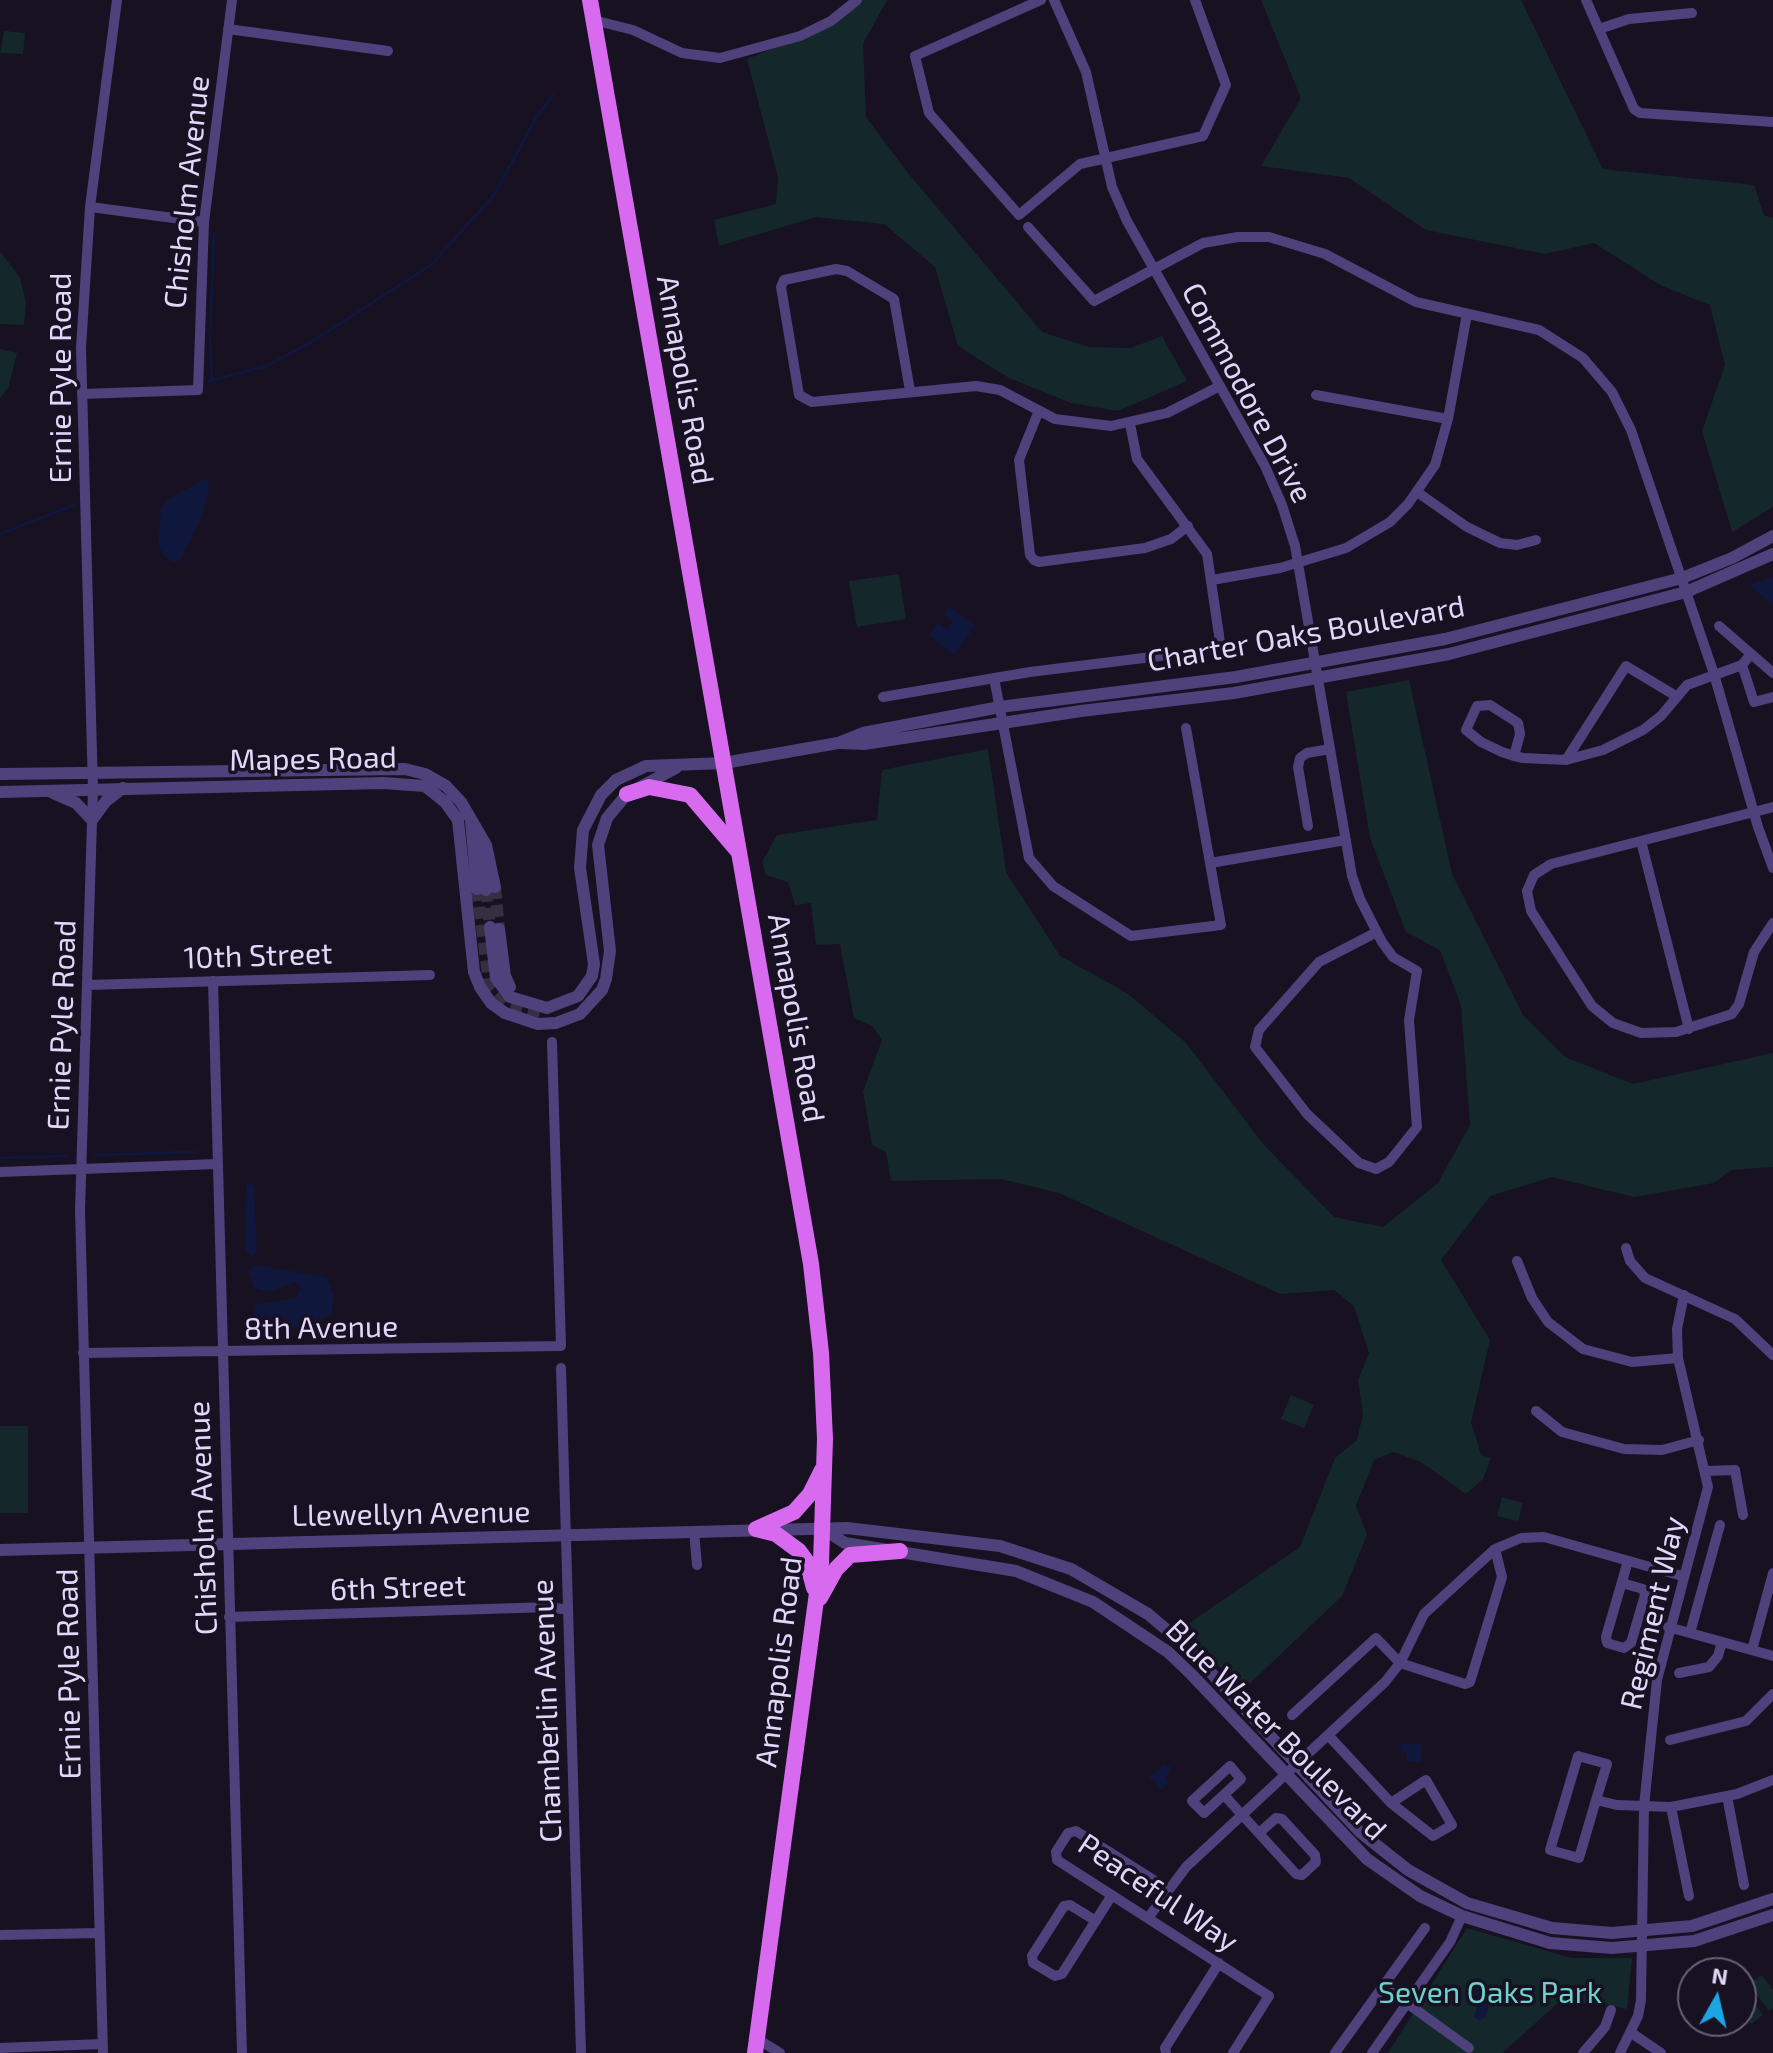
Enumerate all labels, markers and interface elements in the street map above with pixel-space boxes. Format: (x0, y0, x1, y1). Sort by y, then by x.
street label: Chisholm Avenue (157, 74, 217, 310)
street label: Ernie Pyle Road (43, 273, 79, 483)
street label: Annapolis Road (649, 273, 721, 487)
street label: Commodore Drive (1174, 277, 1320, 509)
street label: Charter Oaks Boulevard (1144, 588, 1468, 680)
street label: Mapes Road (229, 740, 397, 778)
street label: Annapolis Road (760, 911, 832, 1125)
street label: Ernie Pyle Road (40, 919, 84, 1131)
street label: 10th Street (183, 935, 333, 977)
street label: 8th Avenue (244, 1309, 398, 1347)
street label: Chisholm Avenue (181, 1400, 225, 1636)
street label: Llewellyn Avenue (291, 1494, 531, 1534)
street label: Regiment Way (1613, 1513, 1693, 1713)
street label: Annapolis Road (748, 1555, 810, 1769)
street label: Ernie Pyle Road (49, 1568, 89, 1780)
street label: 6th Street (329, 1568, 467, 1608)
street label: Chamberlin Avenue (524, 1579, 570, 1843)
street label: Blue Water Boulevard (1158, 1612, 1394, 1848)
street label: Peaceful Way (1071, 1826, 1245, 1960)
north arrow (1677, 1957, 1757, 2037)
text: N (1710, 1961, 1730, 1989)
park label: Seven Oaks Park (1378, 1975, 1602, 2011)

